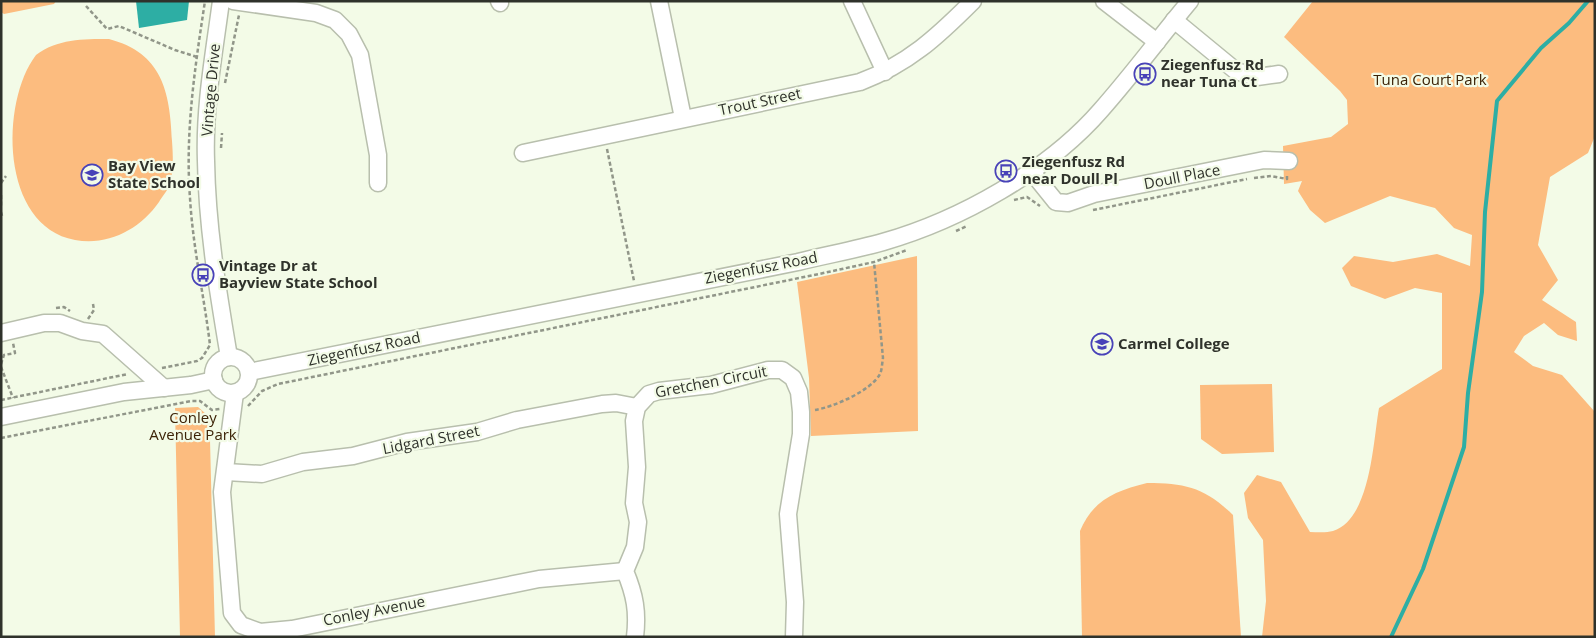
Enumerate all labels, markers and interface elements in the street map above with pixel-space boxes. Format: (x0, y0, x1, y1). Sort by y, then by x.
street label: Vintage Drive (196, 43, 224, 137)
place label: Ziegenfusz Rd near Tuna Ct (1161, 54, 1264, 91)
bus stop icon: Ziegenfusz Rd near Tuna Ct (1133, 62, 1157, 86)
park label: Tuna Court Park (1373, 69, 1487, 89)
street label: Trout Street (717, 83, 803, 120)
place label: Ziegenfusz Rd near Doull Pl (1022, 151, 1125, 188)
place label: Bay View State School (108, 155, 200, 192)
bus stop icon: Ziegenfusz Rd near Doull Pl (994, 159, 1018, 183)
street label: Doull Place (1142, 159, 1222, 193)
school or university icon: Bay View State School (80, 163, 104, 187)
street label: Ziegenfusz Road (703, 246, 819, 288)
place label: Vintage Dr at Bayview State School (219, 255, 377, 292)
bus stop icon: Vintage Dr at Bayview State School (191, 263, 215, 287)
street label: Ziegenfusz Road (306, 326, 422, 370)
school or university icon: Carmel College (1090, 332, 1114, 356)
place label: Carmel College (1118, 333, 1230, 353)
street label: Gretchen Circuit (653, 360, 768, 402)
park label: Conley Avenue Park (149, 407, 237, 444)
street label: Lidgard Street (381, 420, 481, 458)
street label: Conley Avenue (321, 590, 427, 630)

